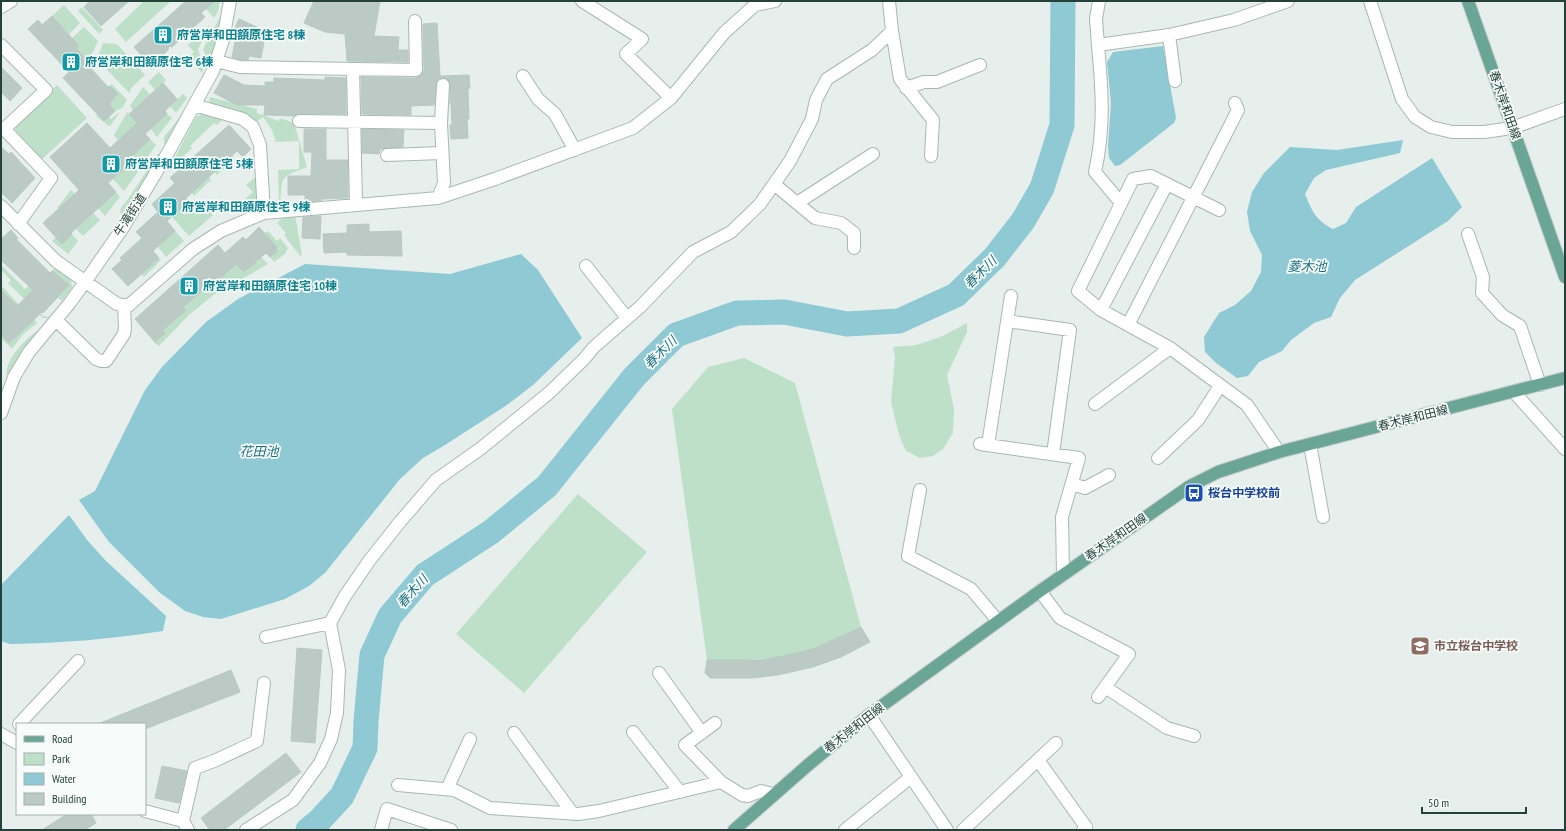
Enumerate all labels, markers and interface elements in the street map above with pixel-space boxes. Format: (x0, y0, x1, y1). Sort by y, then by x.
building icon: 府営岸和田額原住宅 8棟 (152, 24, 174, 46)
place label: 府営岸和田額原住宅 8棟 (177, 27, 305, 42)
building icon: 府営岸和田額原住宅 6棟 (60, 51, 82, 73)
place label: 府営岸和田額原住宅 6棟 (85, 54, 213, 69)
street label: 春木岸和田線 (1487, 68, 1524, 141)
building icon: 府営岸和田額原住宅 5棟 (100, 153, 122, 175)
place label: 府営岸和田額原住宅 5棟 (125, 156, 253, 171)
street label: 牛滝街道 (110, 191, 149, 239)
building icon: 府営岸和田額原住宅 9棟 (157, 196, 179, 218)
place label: 府営岸和田額原住宅 9棟 (182, 199, 310, 214)
water label: 春木川 (961, 251, 1002, 292)
water label: 菱木池 (1287, 258, 1328, 275)
building icon: 府営岸和田額原住宅 10棟 (178, 275, 200, 297)
place label: 府営岸和田額原住宅 10棟 (203, 278, 337, 293)
water label: 春木川 (640, 331, 682, 372)
street label: 春木岸和田線 (1376, 402, 1450, 434)
water label: 花田池 (239, 443, 280, 460)
bus stop icon: 桜台中学校前 (1183, 482, 1205, 504)
place label: 桜台中学校前 (1208, 485, 1280, 500)
street label: 春木岸和田線 (1082, 510, 1150, 563)
water label: 春木川 (393, 570, 433, 612)
school or university icon: 市立桜台中学校 (1409, 635, 1431, 657)
place label: 市立桜台中学校 (1434, 638, 1518, 653)
street label: 春木岸和田線 (821, 700, 887, 756)
legend (16, 723, 146, 815)
text: Road (52, 731, 72, 746)
text: Park (52, 751, 70, 766)
text: Water (52, 771, 77, 786)
scale bar (1422, 789, 1526, 815)
text: Building (52, 791, 87, 806)
text: 50 m (1428, 795, 1449, 810)

